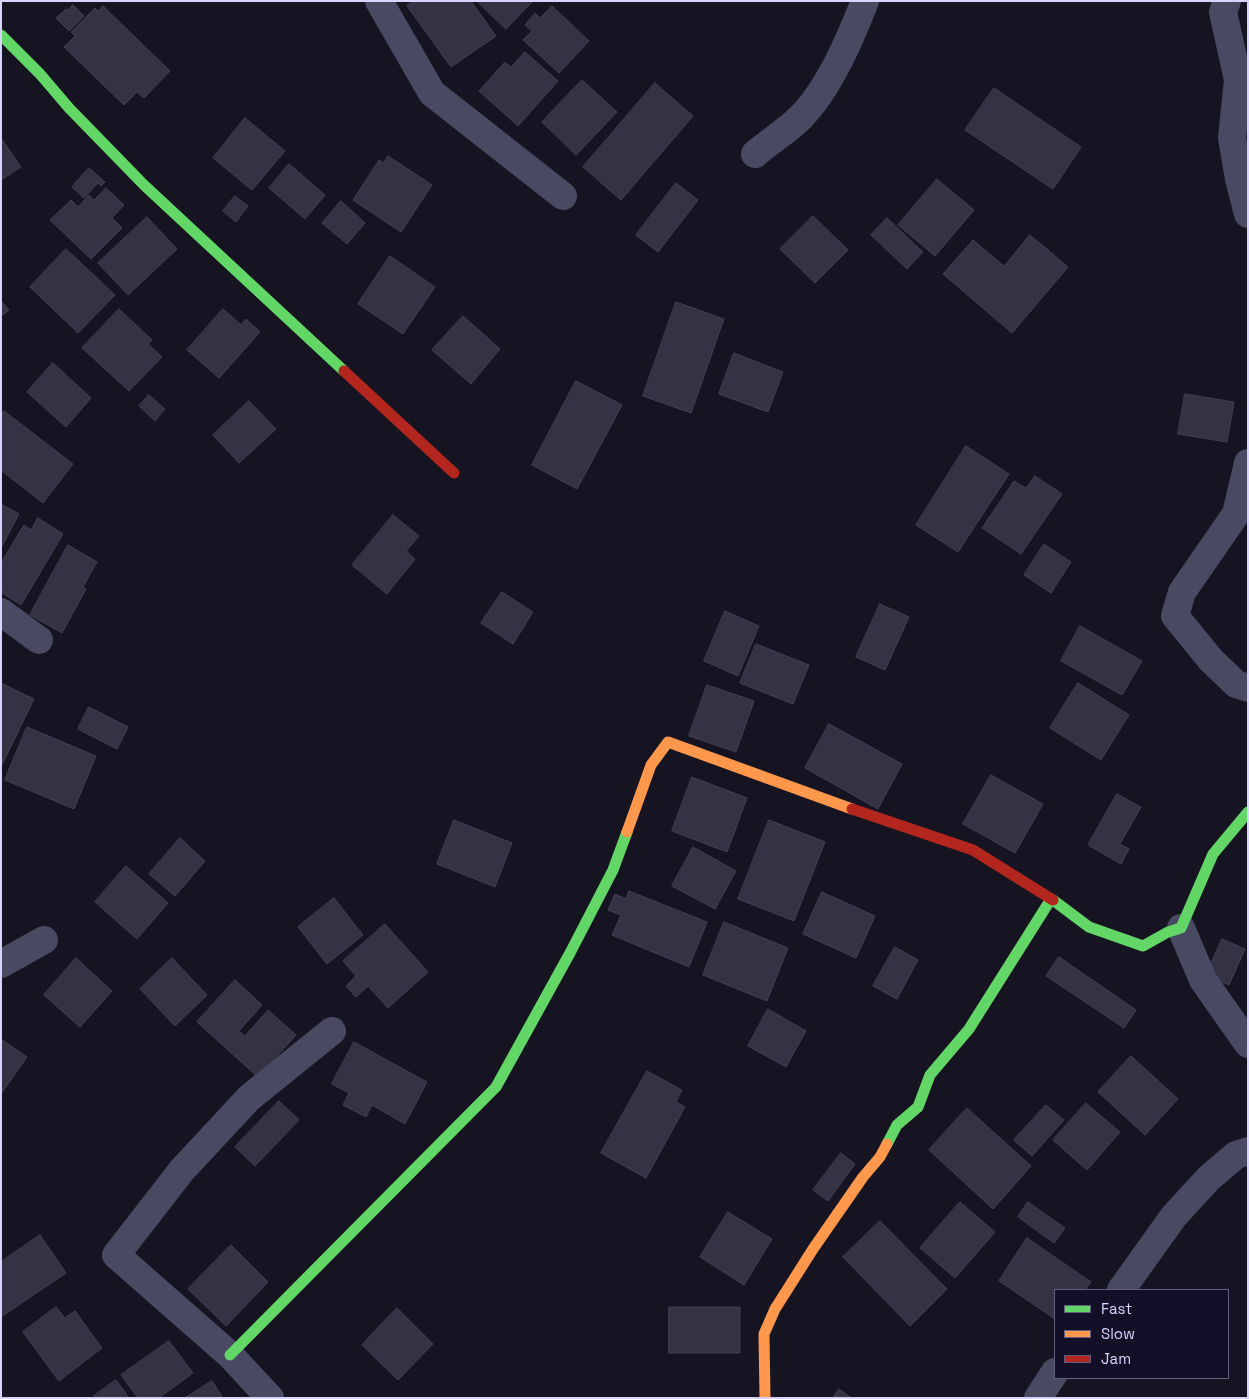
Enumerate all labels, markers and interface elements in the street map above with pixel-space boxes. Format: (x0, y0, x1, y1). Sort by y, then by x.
legend (1054, 1289, 1229, 1379)
text: Fast (1101, 1299, 1132, 1318)
text: Slow (1101, 1324, 1135, 1343)
text: Jam (1101, 1349, 1131, 1368)

